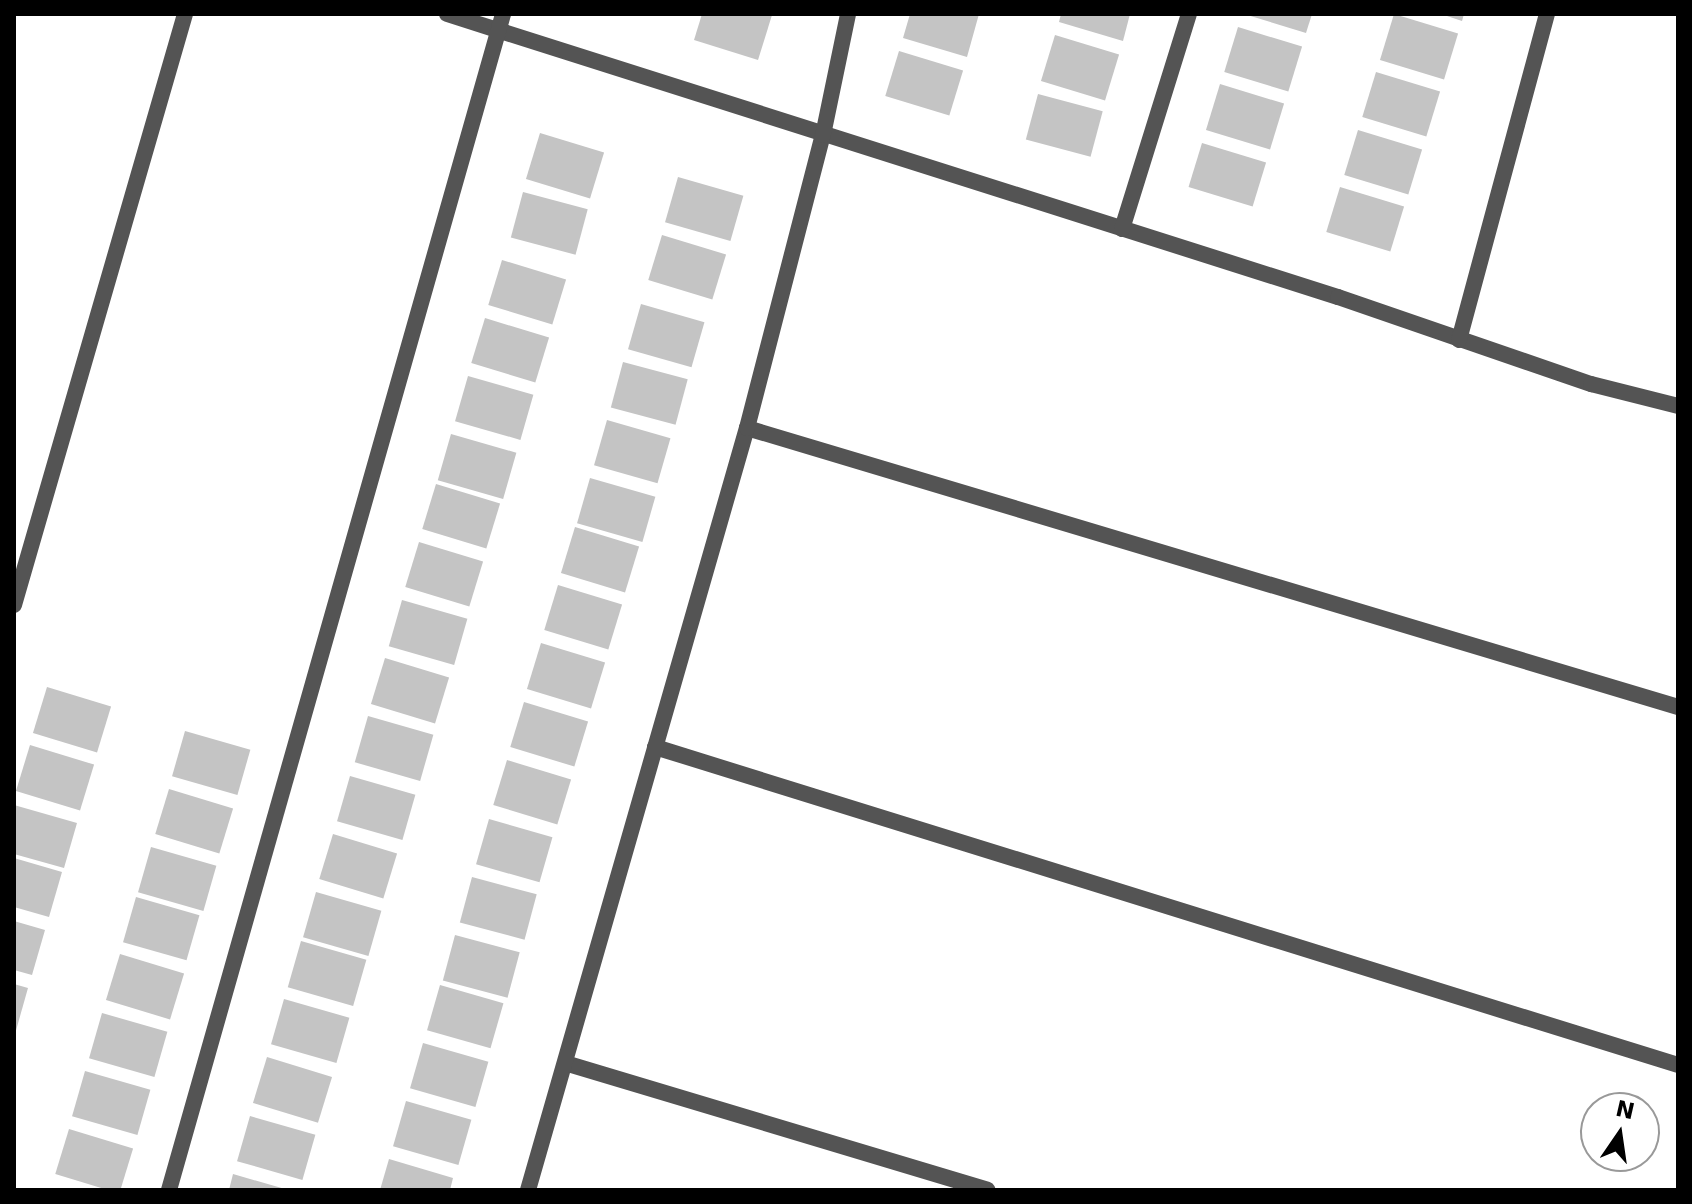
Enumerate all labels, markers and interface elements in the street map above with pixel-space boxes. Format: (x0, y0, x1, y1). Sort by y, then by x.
north arrow (1580, 1092, 1660, 1172)
text: N (1613, 1096, 1637, 1124)

